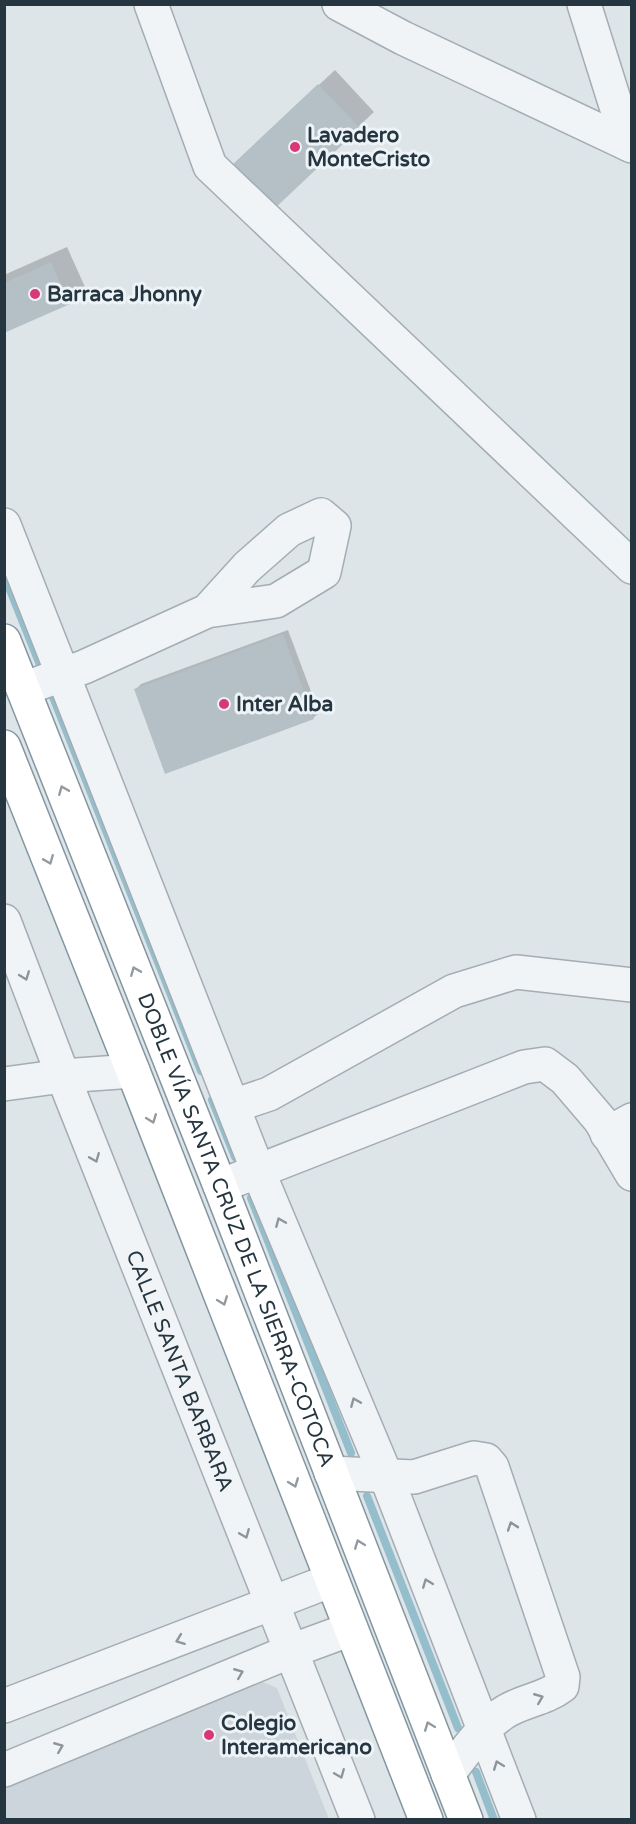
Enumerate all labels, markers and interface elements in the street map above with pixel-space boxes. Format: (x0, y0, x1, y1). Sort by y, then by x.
place label: Lavadero MonteCristo (307, 123, 431, 172)
marker: Lavadero MonteCristo (288, 140, 302, 154)
place label: Barraca Jhonny (47, 282, 202, 307)
marker: Barraca Jhonny (28, 287, 42, 301)
place label: Inter Alba (236, 692, 333, 717)
marker: Inter Alba (217, 697, 231, 711)
one-way arrow (58, 785, 70, 796)
one-way arrow (42, 854, 55, 865)
one-way arrow (130, 966, 142, 977)
one-way arrow (18, 969, 30, 980)
street label: DOBLE VÍA SANTA CRUZ DE LA SIERRA-COTOCA (132, 990, 340, 1470)
one-way arrow (145, 1113, 157, 1124)
one-way arrow (88, 1152, 101, 1162)
one-way arrow (275, 1217, 287, 1228)
street label: CALLE SANTA BARBARA (120, 1247, 239, 1495)
one-way arrow (216, 1295, 228, 1306)
one-way arrow (350, 1397, 362, 1408)
one-way arrow (287, 1477, 299, 1488)
one-way arrow (506, 1521, 519, 1531)
one-way arrow (238, 1528, 250, 1539)
one-way arrow (354, 1539, 366, 1550)
one-way arrow (422, 1578, 435, 1589)
one-way arrow (175, 1632, 185, 1645)
one-way arrow (233, 1668, 244, 1680)
one-way arrow (533, 1693, 544, 1705)
place label: Colegio Interamericano (221, 1711, 372, 1760)
one-way arrow (424, 1721, 437, 1732)
marker: Colegio Interamericano (202, 1728, 216, 1742)
one-way arrow (52, 1742, 63, 1754)
one-way arrow (492, 1760, 505, 1771)
one-way arrow (333, 1768, 345, 1779)

